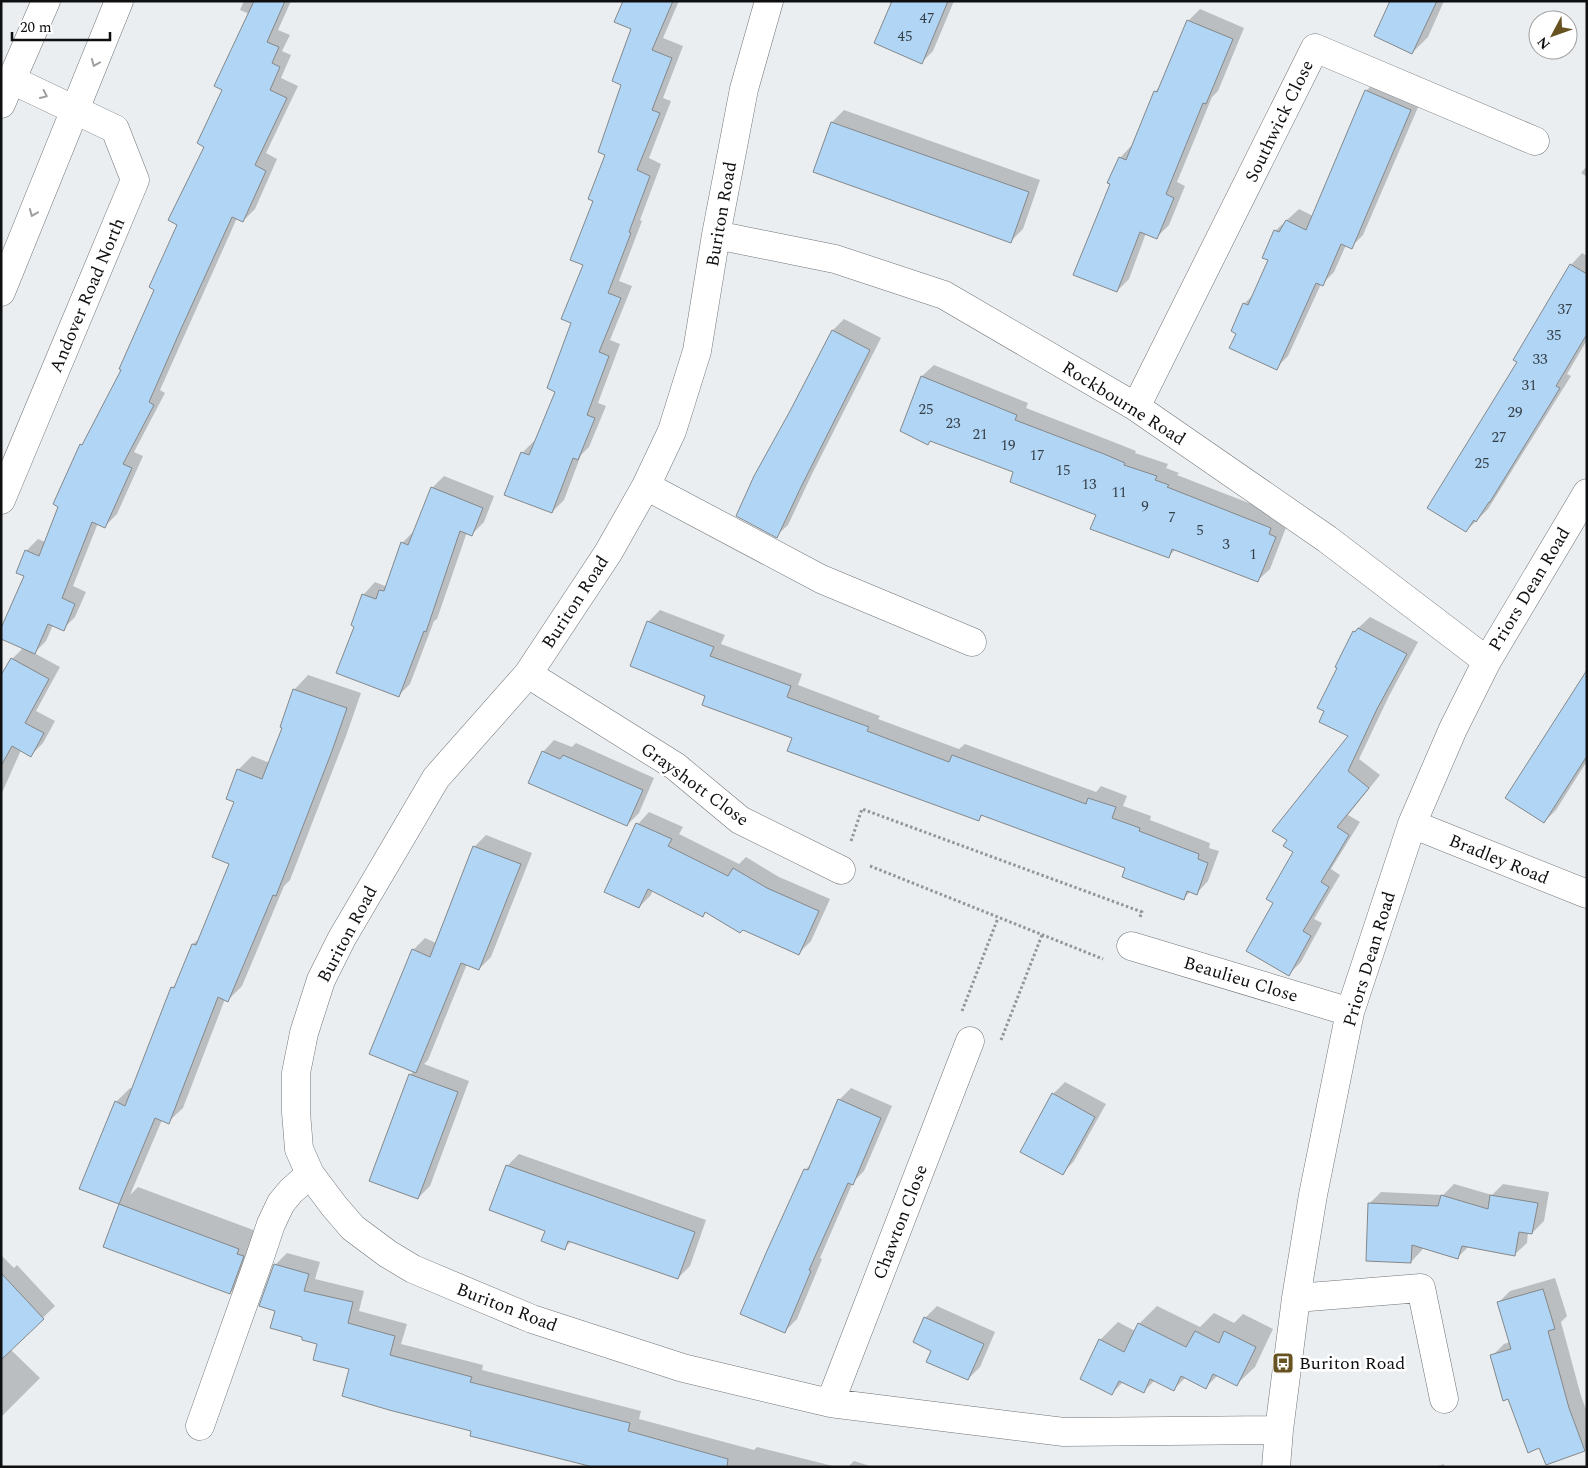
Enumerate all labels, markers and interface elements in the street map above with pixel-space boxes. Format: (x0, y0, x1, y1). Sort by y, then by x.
house number: 47 (919, 7, 935, 30)
scale bar (12, 10, 110, 42)
north arrow (1528, 10, 1578, 60)
text: 20 m (20, 16, 52, 39)
house number: 45 (897, 25, 913, 48)
text: N (1532, 32, 1555, 54)
street label: Southwick Close (1238, 55, 1321, 187)
one-way arrow (90, 58, 101, 67)
one-way arrow (39, 88, 48, 99)
street label: Buriton Road (699, 159, 744, 269)
one-way arrow (29, 208, 40, 217)
street label: Andover Road North (43, 214, 132, 377)
house number: 37 (1557, 298, 1573, 321)
house number: 35 (1546, 324, 1562, 347)
house number: 33 (1532, 348, 1548, 371)
street label: Rockbourne Road (1057, 355, 1191, 452)
house number: 31 (1521, 374, 1537, 397)
house number: 25 (918, 398, 934, 421)
house number: 29 (1507, 401, 1523, 424)
house number: 23 (945, 412, 961, 435)
house number: 21 (972, 423, 988, 446)
house number: 27 (1491, 426, 1507, 449)
house number: 19 (1000, 434, 1016, 457)
house number: 17 (1029, 444, 1045, 467)
house number: 25 (1474, 452, 1490, 475)
house number: 15 (1055, 459, 1071, 482)
house number: 13 (1081, 473, 1097, 496)
house number: 11 (1111, 481, 1127, 504)
house number: 9 (1141, 495, 1149, 518)
house number: 7 (1168, 506, 1176, 529)
house number: 5 (1196, 519, 1204, 542)
street label: Priors Dean Road (1482, 522, 1577, 656)
house number: 3 (1222, 533, 1230, 556)
house number: 1 (1249, 543, 1257, 566)
street label: Buriton Road (535, 550, 616, 654)
street label: Grayshott Close (635, 736, 755, 833)
street label: Bradley Road (1445, 827, 1553, 892)
street label: Buriton Road (311, 881, 384, 988)
street label: Priors Dean Road (1336, 888, 1403, 1030)
street label: Beaulieu Close (1180, 949, 1301, 1010)
street label: Chawton Close (866, 1161, 935, 1284)
street label: Buriton Road (452, 1276, 561, 1339)
place label: Buriton Road (1299, 1350, 1405, 1377)
bus stop icon: Buriton Road (1271, 1351, 1295, 1375)

